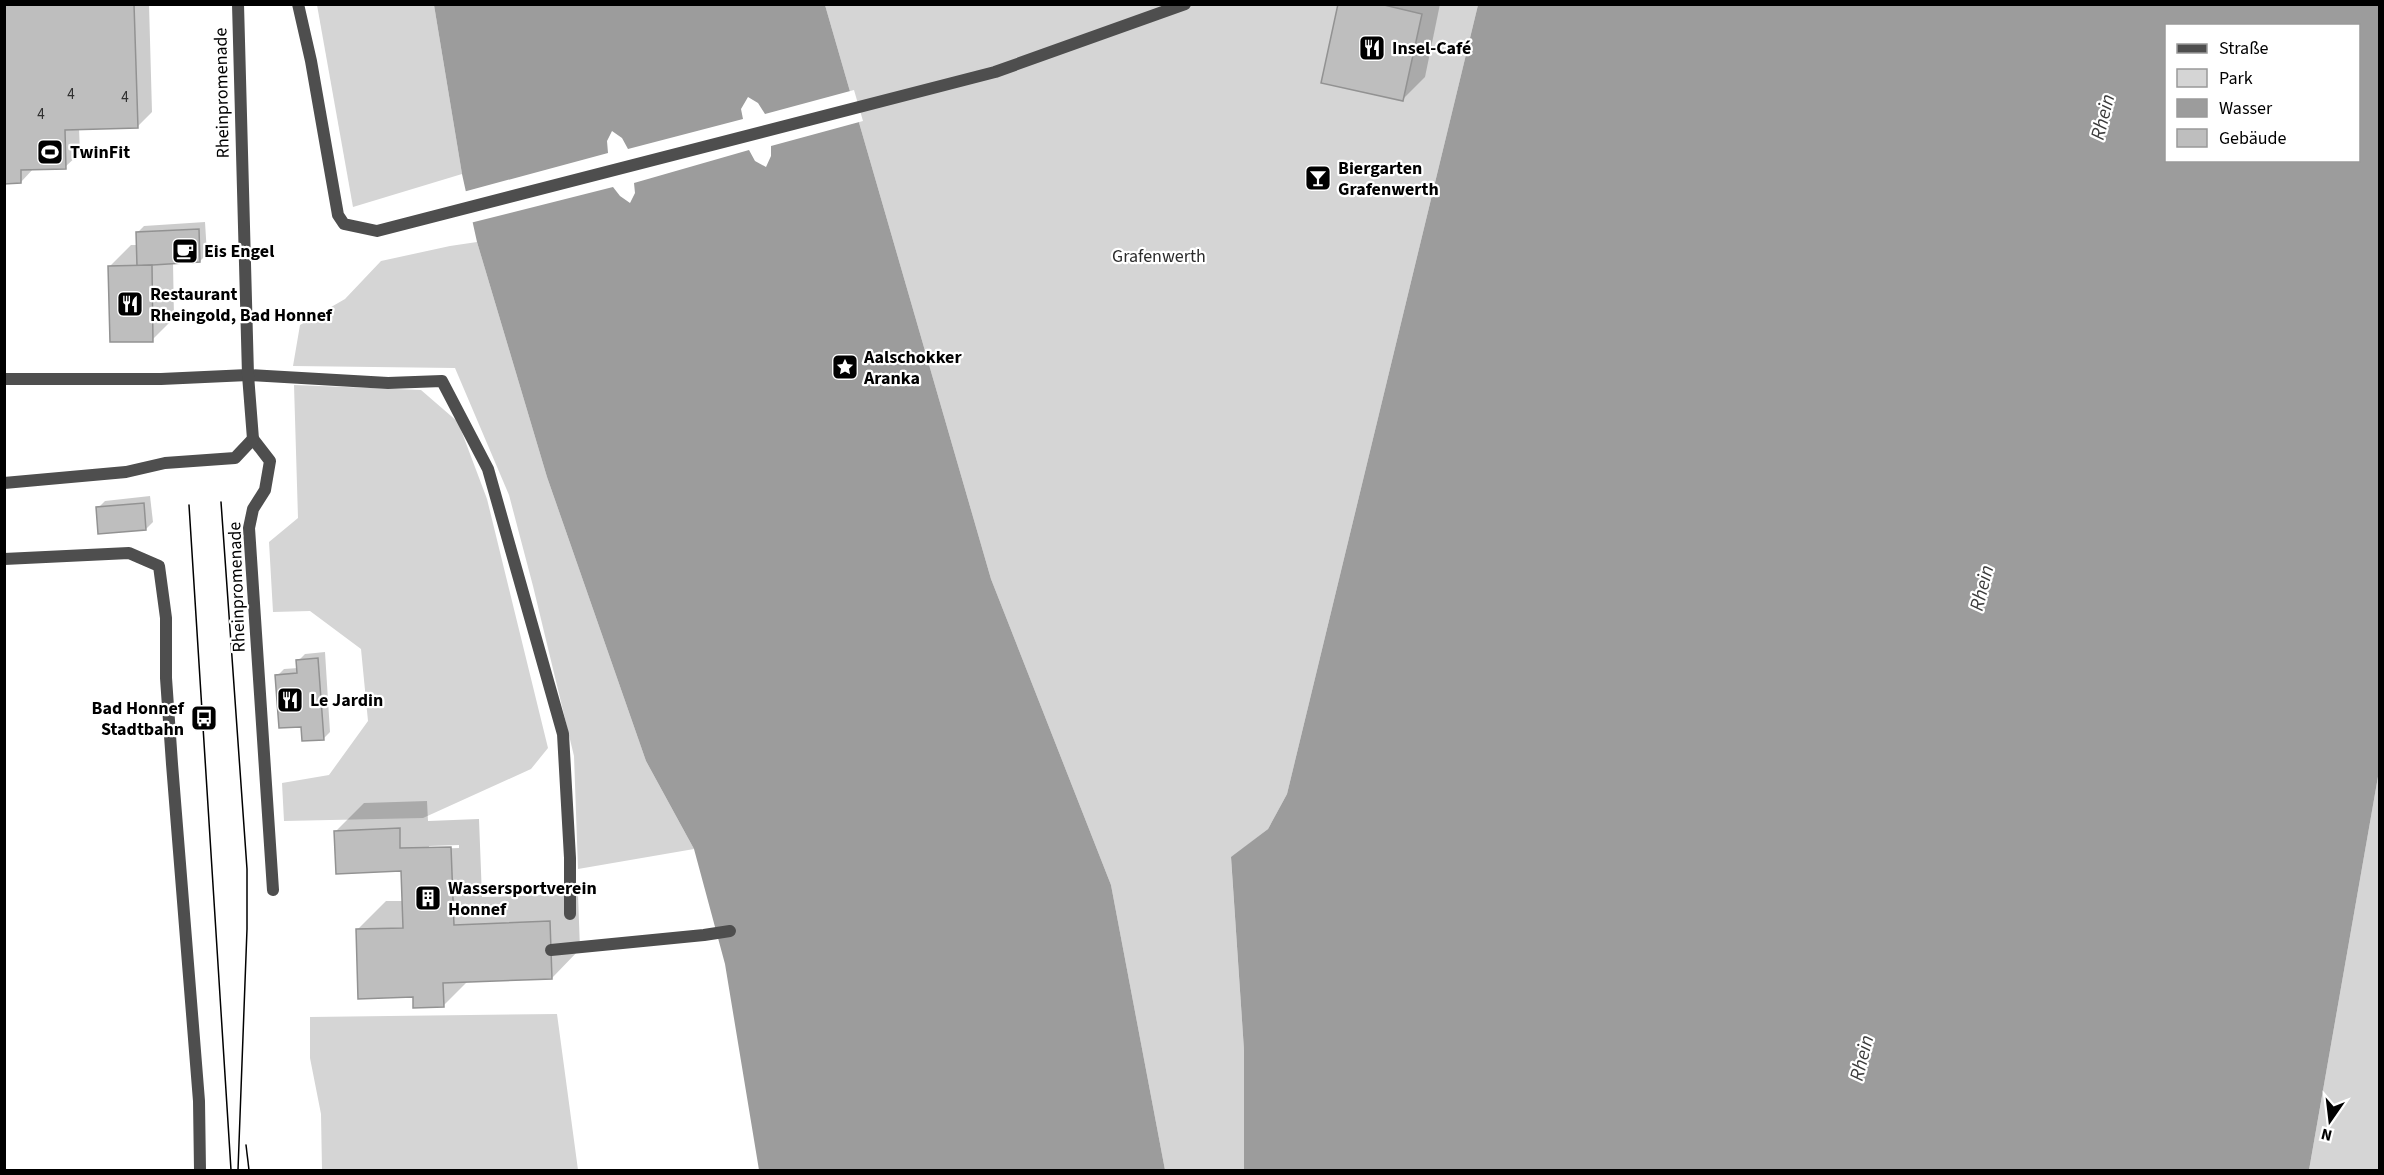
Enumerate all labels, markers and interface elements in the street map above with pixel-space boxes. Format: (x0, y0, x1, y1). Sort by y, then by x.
legend (2165, 24, 2360, 162)
street label: Rheinpromenade (208, 27, 236, 159)
restaurant icon: Insel-Café (1357, 33, 1387, 63)
place label: Insel-Café (1392, 36, 1471, 61)
text: Straße (2219, 36, 2269, 61)
text: Park (2219, 66, 2253, 91)
house number: 4 (67, 84, 75, 105)
house number: 4 (121, 87, 129, 108)
water label: Rhein (2084, 91, 2122, 143)
text: Wasser (2219, 96, 2273, 121)
house number: 4 (37, 104, 45, 125)
text: Gebäude (2219, 126, 2287, 151)
sports icon: TwinFit (35, 137, 65, 167)
place label: TwinFit (70, 140, 130, 165)
place label: Biergarten Grafenwerth (1338, 156, 1439, 202)
bar icon: Biergarten Grafenwerth (1303, 163, 1333, 193)
cafe icon: Eis Engel (170, 236, 200, 266)
place label: Eis Engel (204, 239, 274, 264)
park label: Grafenwerth (1112, 244, 1206, 269)
place label: Restaurant Rheingold, Bad Honnef (150, 282, 333, 328)
restaurant icon: Restaurant Rheingold, Bad Honnef (115, 289, 145, 319)
place label: Aalschokker Aranka (863, 345, 962, 391)
place icon: Aalschokker Aranka (830, 352, 860, 382)
street label: Rheinpromenade (222, 521, 252, 653)
water label: Rhein (1963, 562, 2001, 614)
restaurant icon: Le Jardin (275, 685, 305, 715)
place label: Le Jardin (310, 688, 383, 713)
place label: Bad Honnef Stadtbahn (92, 696, 185, 742)
bus stop icon: Bad Honnef Stadtbahn (189, 703, 219, 733)
place label: Wassersportverein Honnef (448, 876, 597, 922)
building icon: Wassersportverein Honnef (413, 883, 443, 913)
water label: Rhein (1843, 1032, 1881, 1084)
north arrow (2300, 1091, 2360, 1151)
text: N (2319, 1123, 2334, 1147)

